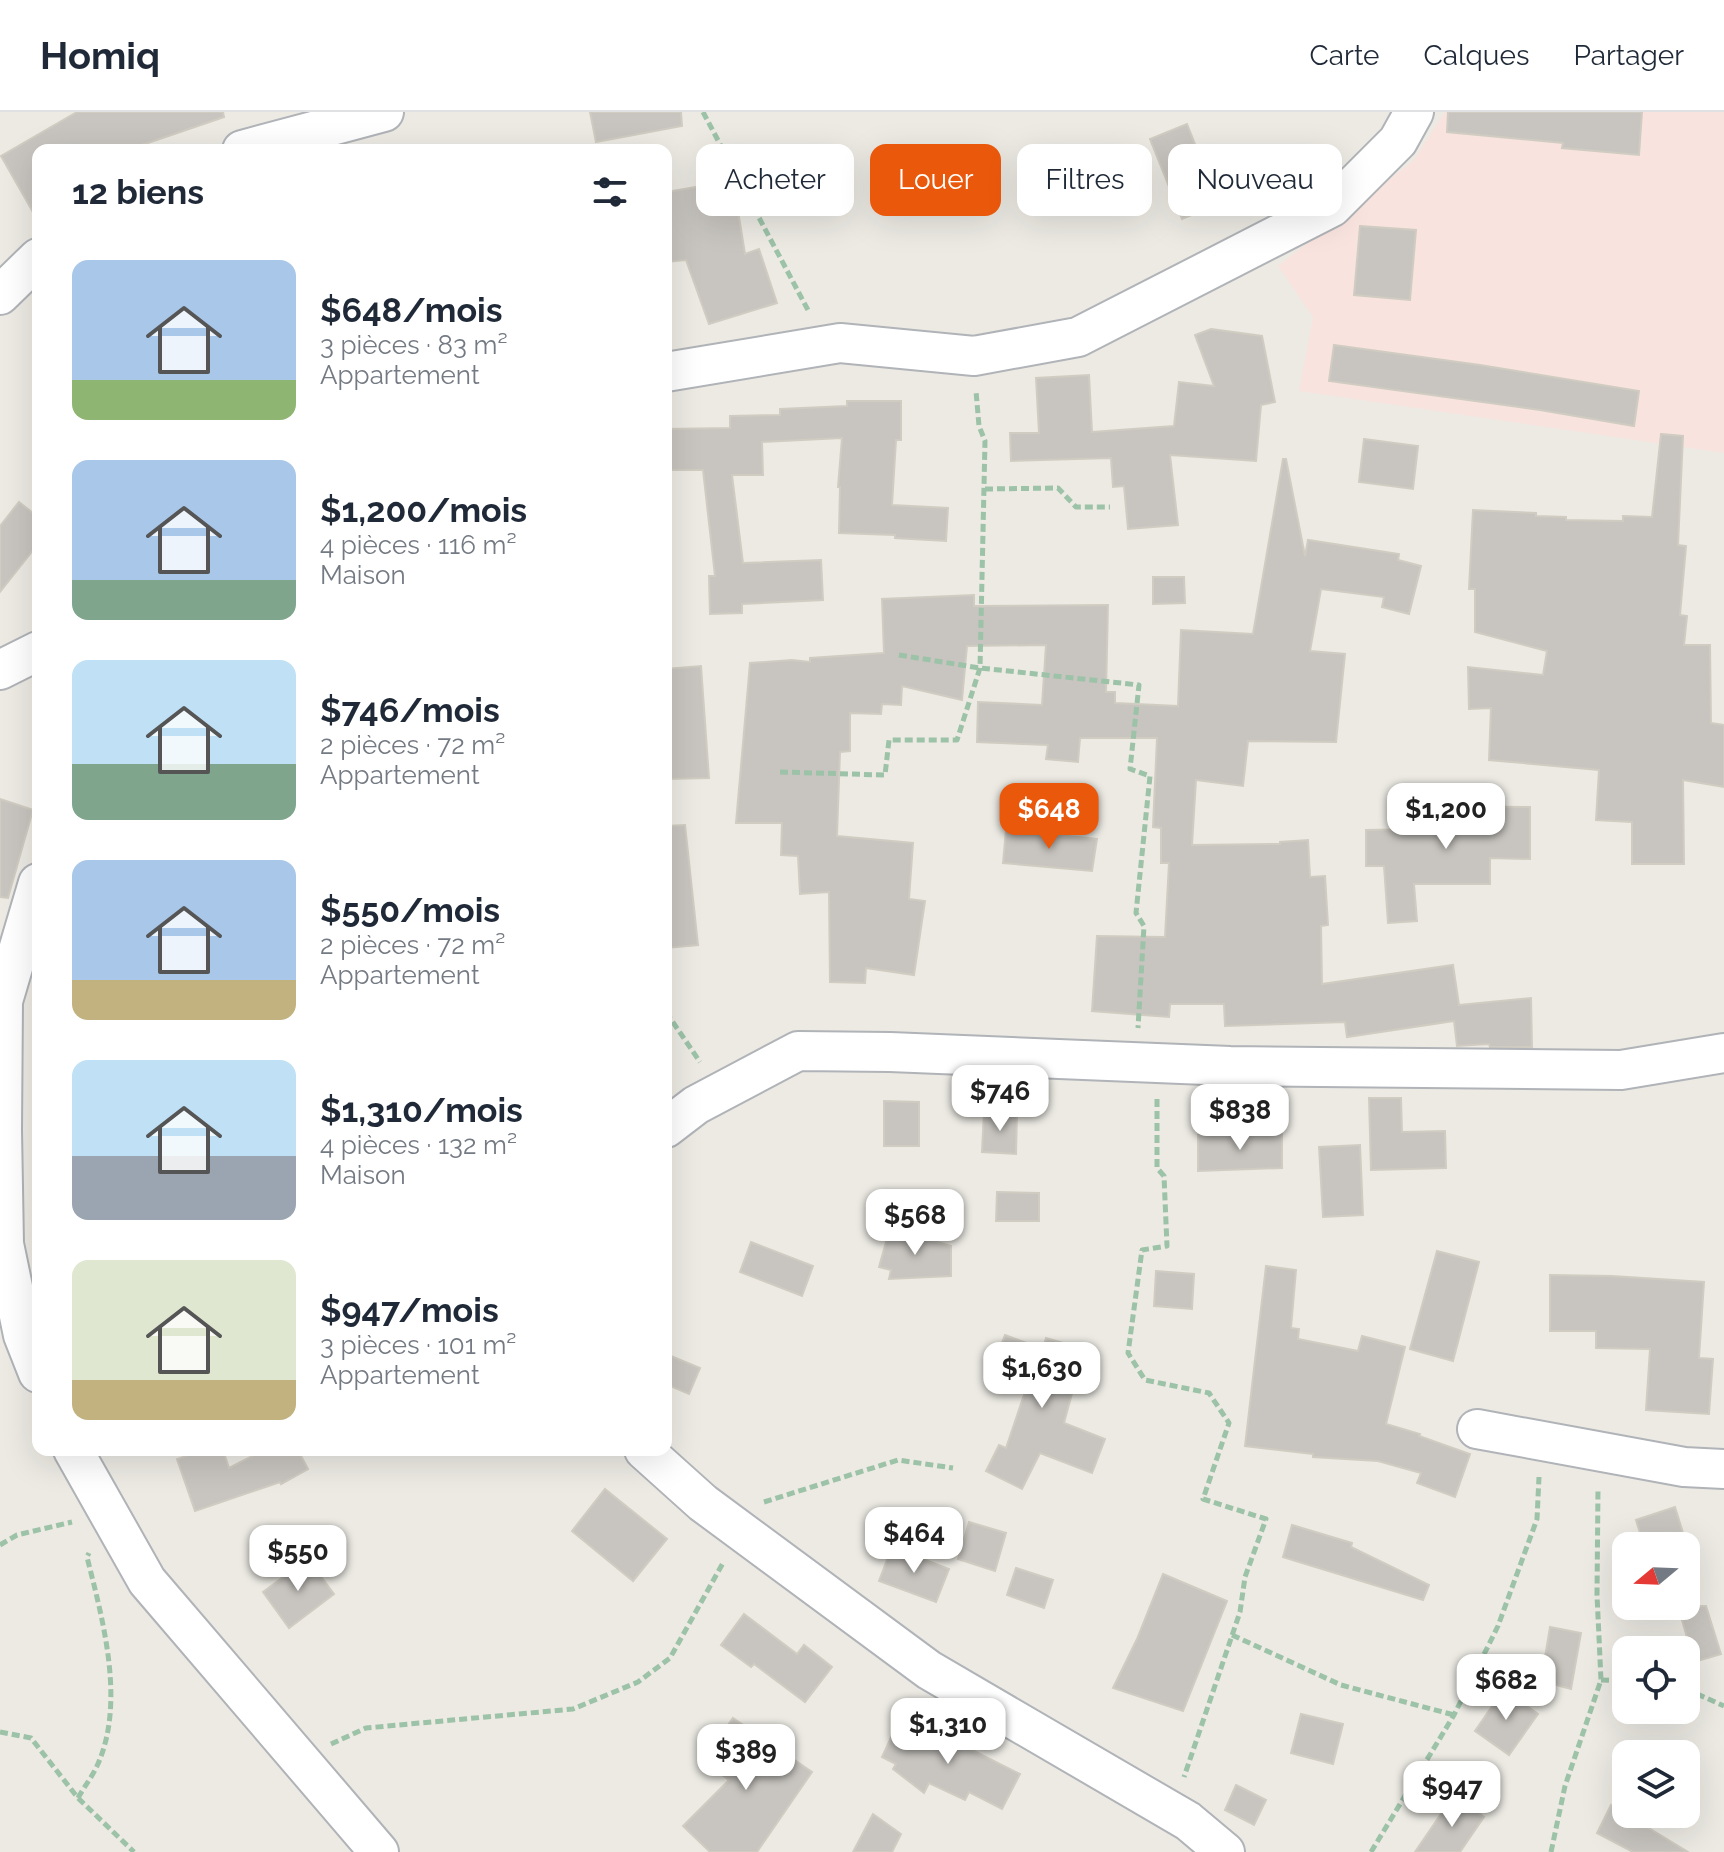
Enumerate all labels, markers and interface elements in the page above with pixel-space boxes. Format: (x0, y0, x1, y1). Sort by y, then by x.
text: Homiq (40, 33, 160, 78)
text: Carte (1310, 39, 1379, 72)
text: Calques (1423, 39, 1529, 72)
text: Partager (1573, 39, 1684, 72)
chip: Acheter (696, 144, 854, 216)
chip: Louer (870, 144, 1001, 216)
chip: Filtres (1017, 144, 1152, 216)
chip: Nouveau (1168, 144, 1342, 216)
icon: filters (588, 170, 632, 214)
text: 12 biens (72, 172, 204, 212)
text: $648/mois (320, 290, 503, 330)
icon: home (136, 292, 232, 388)
text: 3 pièces · 83 m² (320, 330, 508, 360)
text: Appartement (320, 360, 480, 390)
text: $1,200/mois (320, 490, 527, 530)
icon: home (136, 492, 232, 588)
text: 4 pièces · 116 m² (320, 530, 516, 560)
text: Maison (320, 560, 406, 590)
text: $746/mois (320, 690, 500, 730)
icon: home (136, 692, 232, 788)
text: 2 pièces · 72 m² (320, 730, 505, 760)
text: Appartement (320, 760, 480, 790)
pin: $648 (1002, 783, 1096, 851)
pin: $1,200 (1381, 783, 1511, 851)
text: $648 (1018, 794, 1080, 824)
text: $1,200 (1405, 794, 1487, 824)
text: $550/mois (320, 890, 500, 930)
icon: home (136, 892, 232, 988)
text: 2 pièces · 72 m² (320, 930, 505, 960)
text: Appartement (320, 960, 480, 990)
pin: $746 (953, 1065, 1047, 1133)
text: $746 (970, 1076, 1030, 1106)
pin: $838 (1193, 1084, 1287, 1152)
text: $1,310/mois (320, 1090, 523, 1130)
icon: home (136, 1092, 232, 1188)
text: $838 (1209, 1095, 1271, 1125)
text: 4 pièces · 132 m² (320, 1130, 517, 1160)
text: Maison (320, 1160, 406, 1190)
pin: $568 (868, 1189, 962, 1257)
text: $568 (884, 1200, 946, 1230)
text: $947/mois (320, 1290, 499, 1330)
icon: home (136, 1292, 232, 1388)
text: 3 pièces · 101 m² (320, 1330, 516, 1360)
pin: $1,630 (977, 1342, 1107, 1410)
text: $1,630 (1001, 1353, 1083, 1383)
text: Appartement (320, 1360, 480, 1390)
pin: $464 (867, 1507, 961, 1575)
text: $464 (883, 1518, 945, 1548)
pin: $550 (251, 1525, 345, 1593)
north arrow (1612, 1532, 1700, 1620)
map controls (1612, 1532, 1700, 1828)
text: $550 (267, 1536, 329, 1566)
button: locate (1612, 1636, 1700, 1724)
pin: $682 (1459, 1654, 1553, 1722)
text: $682 (1475, 1665, 1537, 1695)
pin: $1,310 (883, 1698, 1013, 1766)
text: $1,310 (909, 1709, 987, 1739)
pin: $389 (699, 1724, 793, 1792)
text: $389 (715, 1735, 777, 1765)
button: layers (1612, 1740, 1700, 1828)
pin: $947 (1405, 1761, 1499, 1829)
text: $947 (1421, 1772, 1483, 1802)

